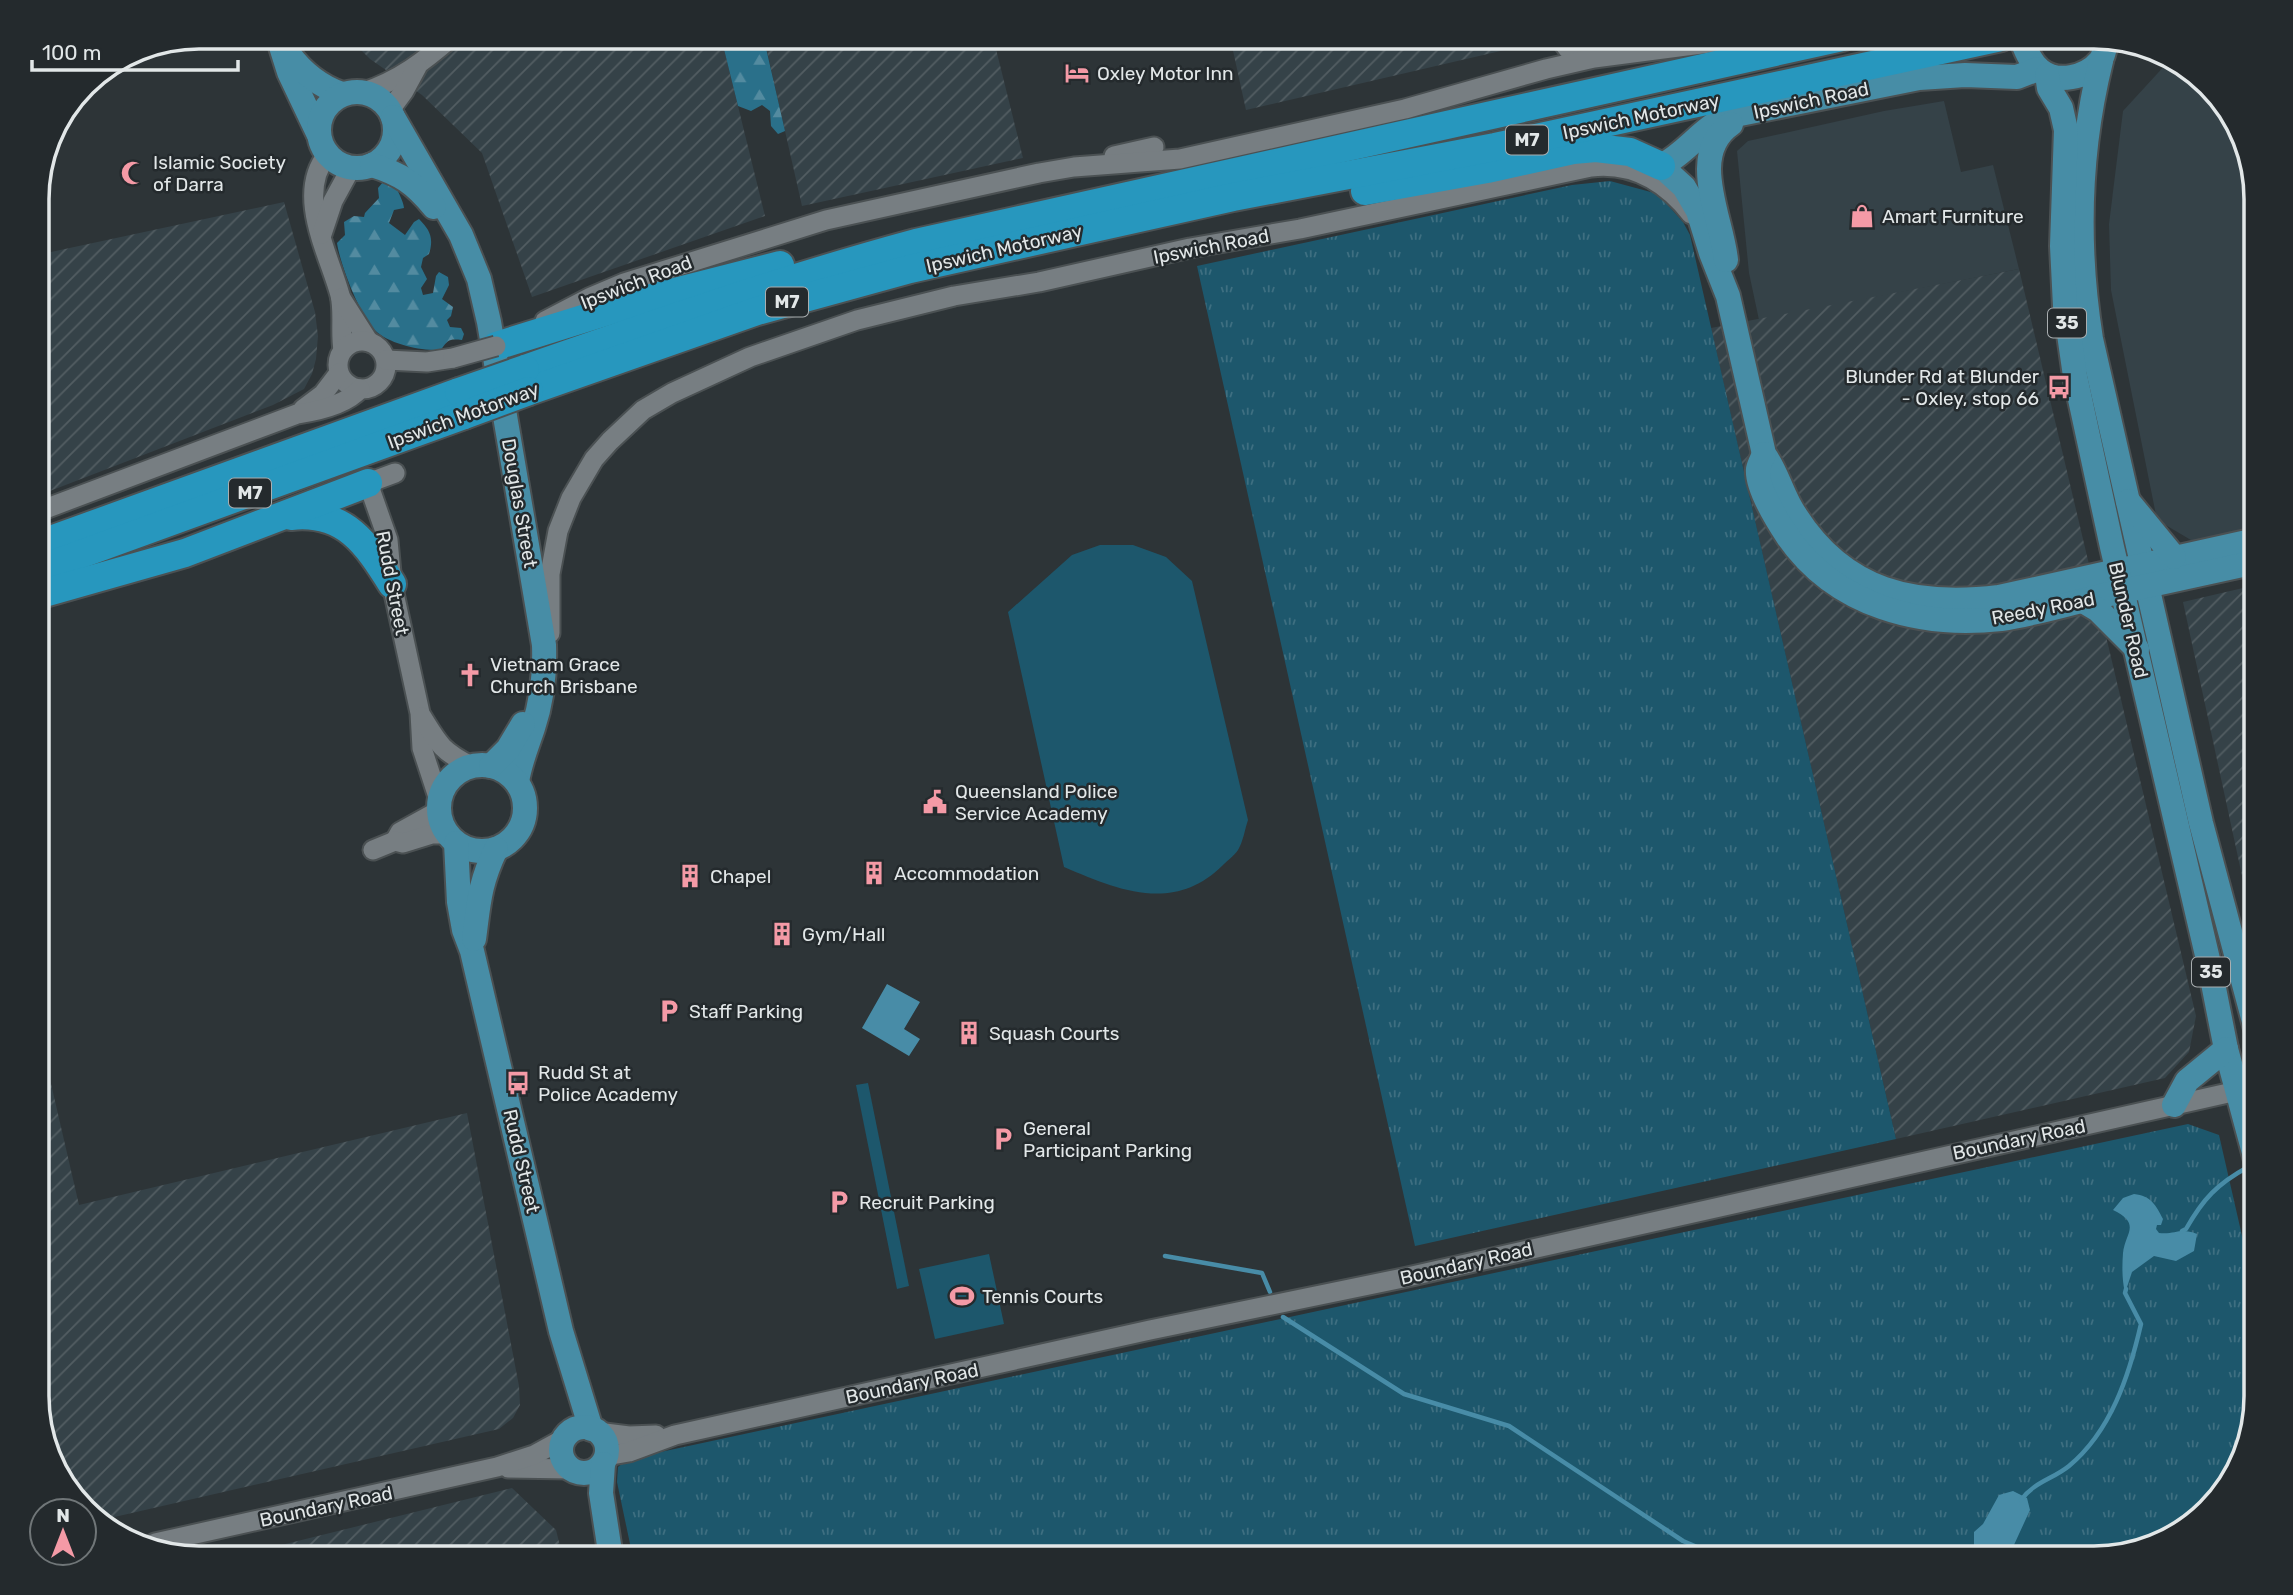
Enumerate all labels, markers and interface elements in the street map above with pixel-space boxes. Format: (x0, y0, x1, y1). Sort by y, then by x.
scale bar (32, 28, 238, 72)
text: 100 m (42, 40, 101, 65)
hotel icon: Oxley Motor Inn (1063, 59, 1091, 87)
place label: Oxley Motor Inn (1097, 62, 1234, 85)
street label: Ipswich Road (1751, 77, 1871, 124)
street label: Ipswich Motorway (1561, 89, 1722, 144)
road number: M7 (1506, 125, 1548, 154)
place label: Islamic Society of Darra (153, 151, 286, 196)
mosque icon: Islamic Society of Darra (119, 159, 147, 187)
shop icon: Amart Furniture (1848, 202, 1876, 230)
place label: Amart Furniture (1882, 205, 2024, 228)
street label: Ipswich Motorway (924, 219, 1084, 278)
street label: Ipswich Road (1151, 224, 1271, 269)
street label: Ipswich Road (577, 251, 695, 314)
road number: M7 (766, 288, 808, 316)
road number: 35 (2048, 309, 2086, 338)
place label: Blunder Rd at Blunder - Oxley, stop 66 (1845, 365, 2040, 410)
bus stop icon: Blunder Rd at Blunder - Oxley, stop 66 (2045, 373, 2073, 401)
street label: Ipswich Motorway (384, 377, 542, 454)
street label: Douglas Street (497, 437, 542, 570)
road number: M7 (229, 478, 271, 508)
street label: Rudd Street (371, 529, 414, 638)
street label: Blunder Road (2104, 560, 2153, 681)
street label: Reedy Road (1990, 587, 2097, 630)
place label: Vietnam Grace Church Brisbane (490, 653, 638, 698)
church icon: Vietnam Grace Church Brisbane (456, 661, 484, 689)
place label: Queensland Police Service Academy (955, 780, 1118, 825)
public building icon: Queensland Police Service Academy (921, 788, 949, 816)
building icon: Accommodation (860, 859, 888, 887)
building icon: Chapel (676, 862, 704, 890)
place label: Accommodation (894, 862, 1039, 885)
place label: Chapel (710, 865, 771, 888)
building icon: Gym/Hall (768, 920, 796, 948)
place label: Gym/Hall (802, 923, 885, 946)
road number: 35 (2192, 958, 2230, 987)
parking icon: Staff Parking (655, 997, 683, 1025)
place label: Staff Parking (689, 1000, 803, 1023)
building icon: Squash Courts (955, 1019, 983, 1047)
place label: Squash Courts (989, 1022, 1119, 1045)
place label: Rudd St at Police Academy (538, 1061, 678, 1106)
bus stop icon: Rudd St at Police Academy (504, 1069, 532, 1097)
street label: Rudd Street (498, 1107, 545, 1216)
street label: Boundary Road (1951, 1114, 2088, 1165)
place label: General Participant Parking (1023, 1117, 1192, 1162)
parking icon: General Participant Parking (989, 1125, 1017, 1153)
parking icon: Recruit Parking (825, 1188, 853, 1216)
place label: Recruit Parking (859, 1191, 995, 1214)
street label: Boundary Road (1398, 1237, 1535, 1290)
sports icon: Tennis Courts (948, 1282, 976, 1310)
place label: Tennis Courts (982, 1285, 1103, 1308)
street label: Boundary Road (844, 1358, 981, 1409)
street label: Boundary Road (258, 1481, 395, 1532)
north arrow (28, 1497, 98, 1567)
text: N (56, 1504, 70, 1527)

